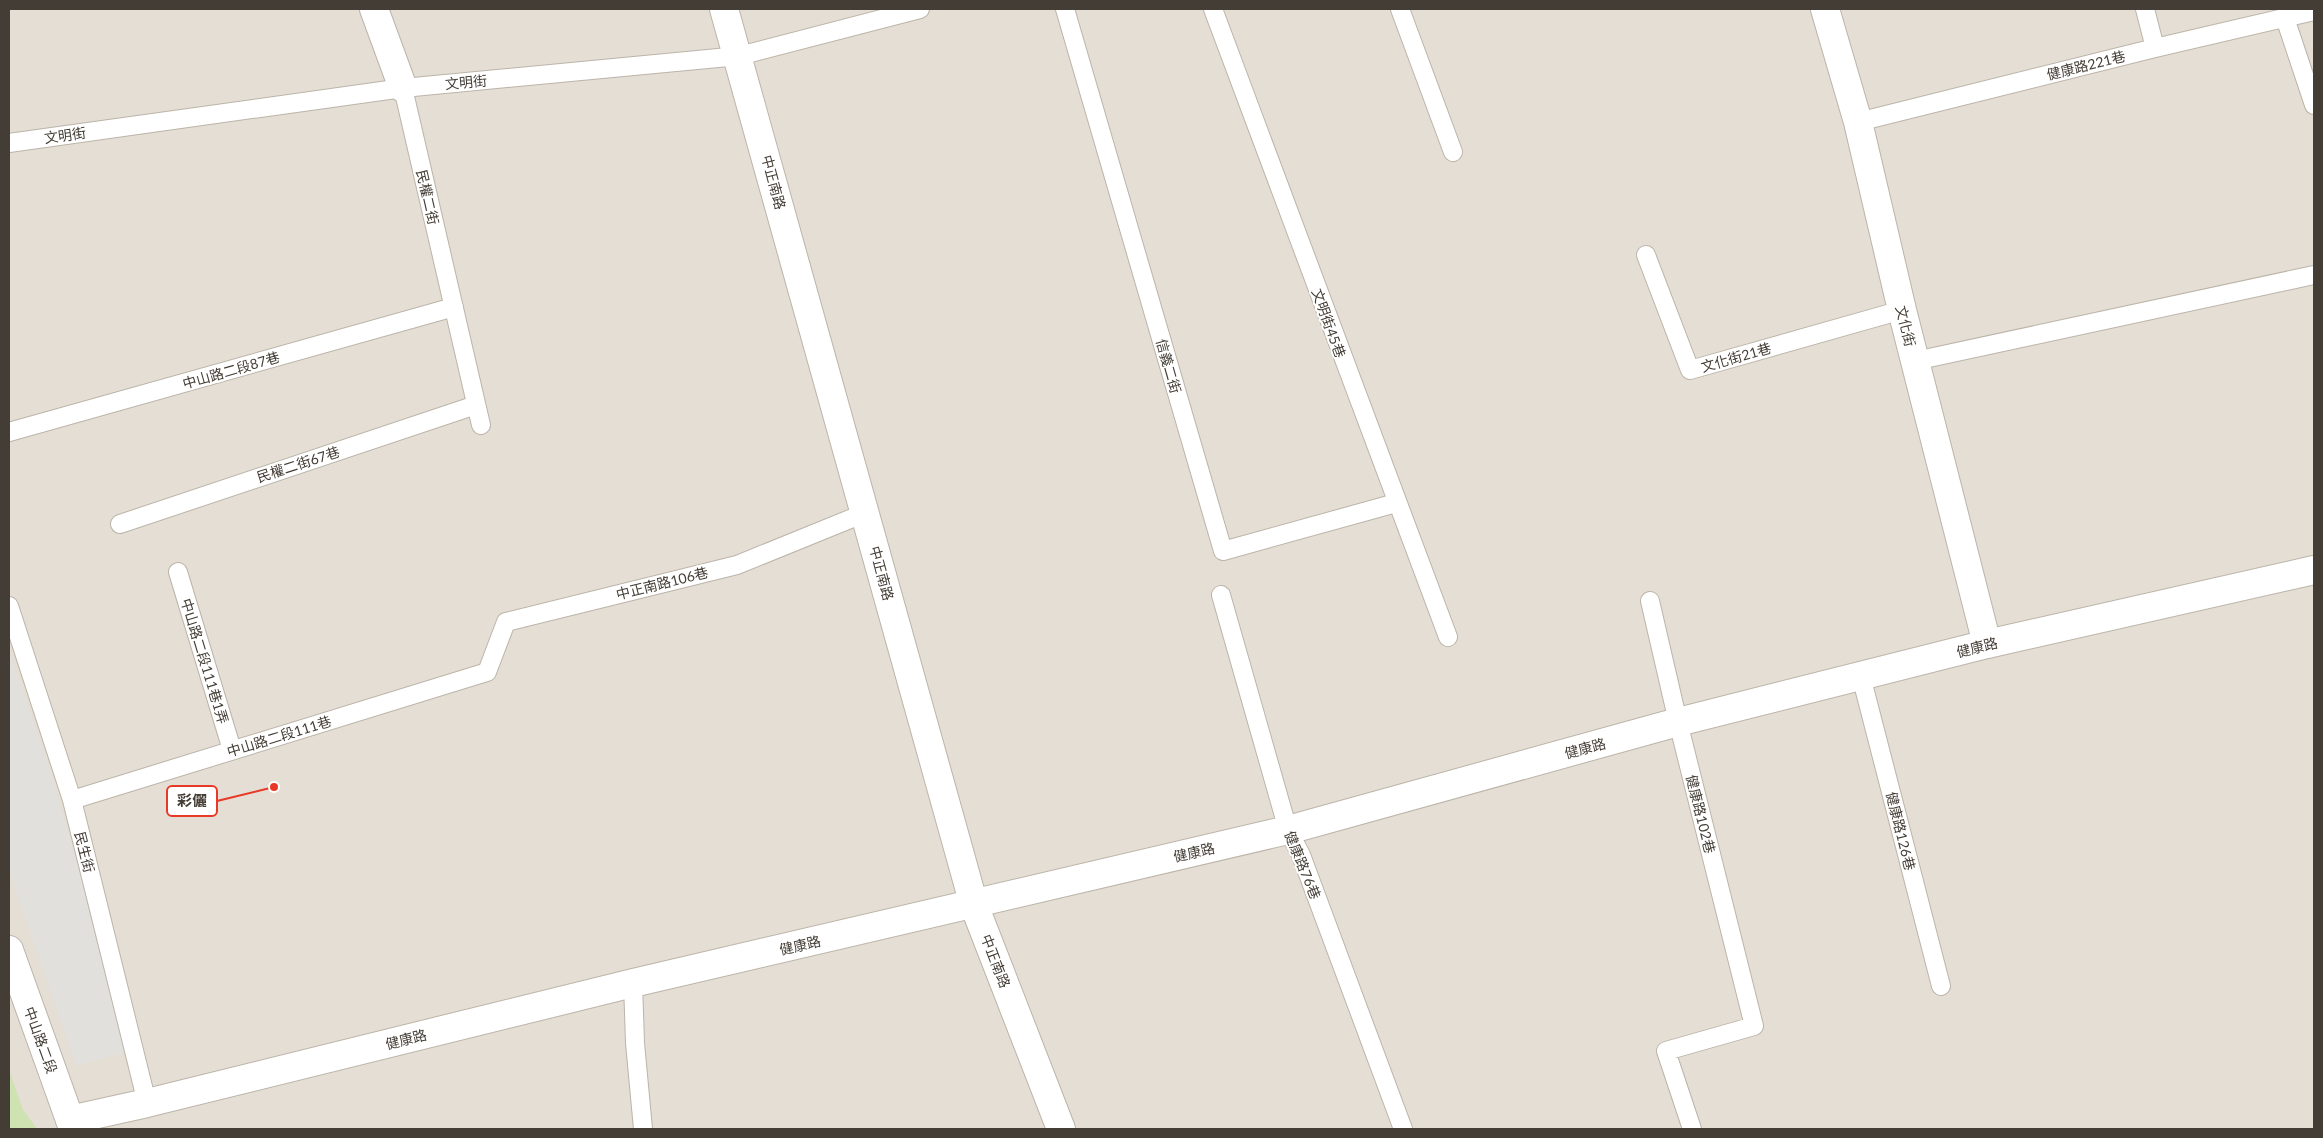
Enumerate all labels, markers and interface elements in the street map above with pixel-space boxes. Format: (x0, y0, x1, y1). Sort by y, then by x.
street label: 健康路221巷 (2045, 47, 2127, 83)
street label: 文明街 (444, 72, 488, 92)
street label: 文明街 (43, 124, 87, 146)
street label: 中正南路 (759, 153, 789, 211)
street label: 民權二街 (413, 168, 443, 226)
street label: 文明街45巷 (1309, 286, 1349, 360)
street label: 文化街 (1893, 304, 1919, 348)
street label: 信義二街 (1153, 337, 1185, 395)
street label: 文化街21巷 (1699, 339, 1773, 375)
street label: 中山路二段87巷 (180, 348, 282, 392)
street label: 民權二街67巷 (254, 443, 342, 485)
street label: 中正南路 (867, 544, 897, 602)
street label: 中正南路106巷 (614, 563, 710, 603)
street label: 中山路二段111巷1弄 (178, 596, 232, 726)
street label: 健康路 (1955, 634, 1999, 660)
street label: 中山路二段111巷 (225, 712, 333, 760)
street label: 健康路 (1563, 734, 1607, 762)
street label: 健康路102巷 (1683, 773, 1719, 855)
callout: 彩儷 (167, 786, 217, 816)
street label: 健康路126巷 (1883, 790, 1919, 872)
text: 彩儷 (177, 791, 207, 809)
street label: 健康路76巷 (1282, 828, 1324, 902)
street label: 民生街 (72, 830, 98, 874)
street label: 健康路 (1172, 839, 1216, 865)
street label: 健康路 (778, 932, 822, 958)
street label: 中正南路 (978, 932, 1014, 990)
street label: 中山路二段 (21, 1004, 61, 1076)
street label: 健康路 (384, 1026, 428, 1052)

